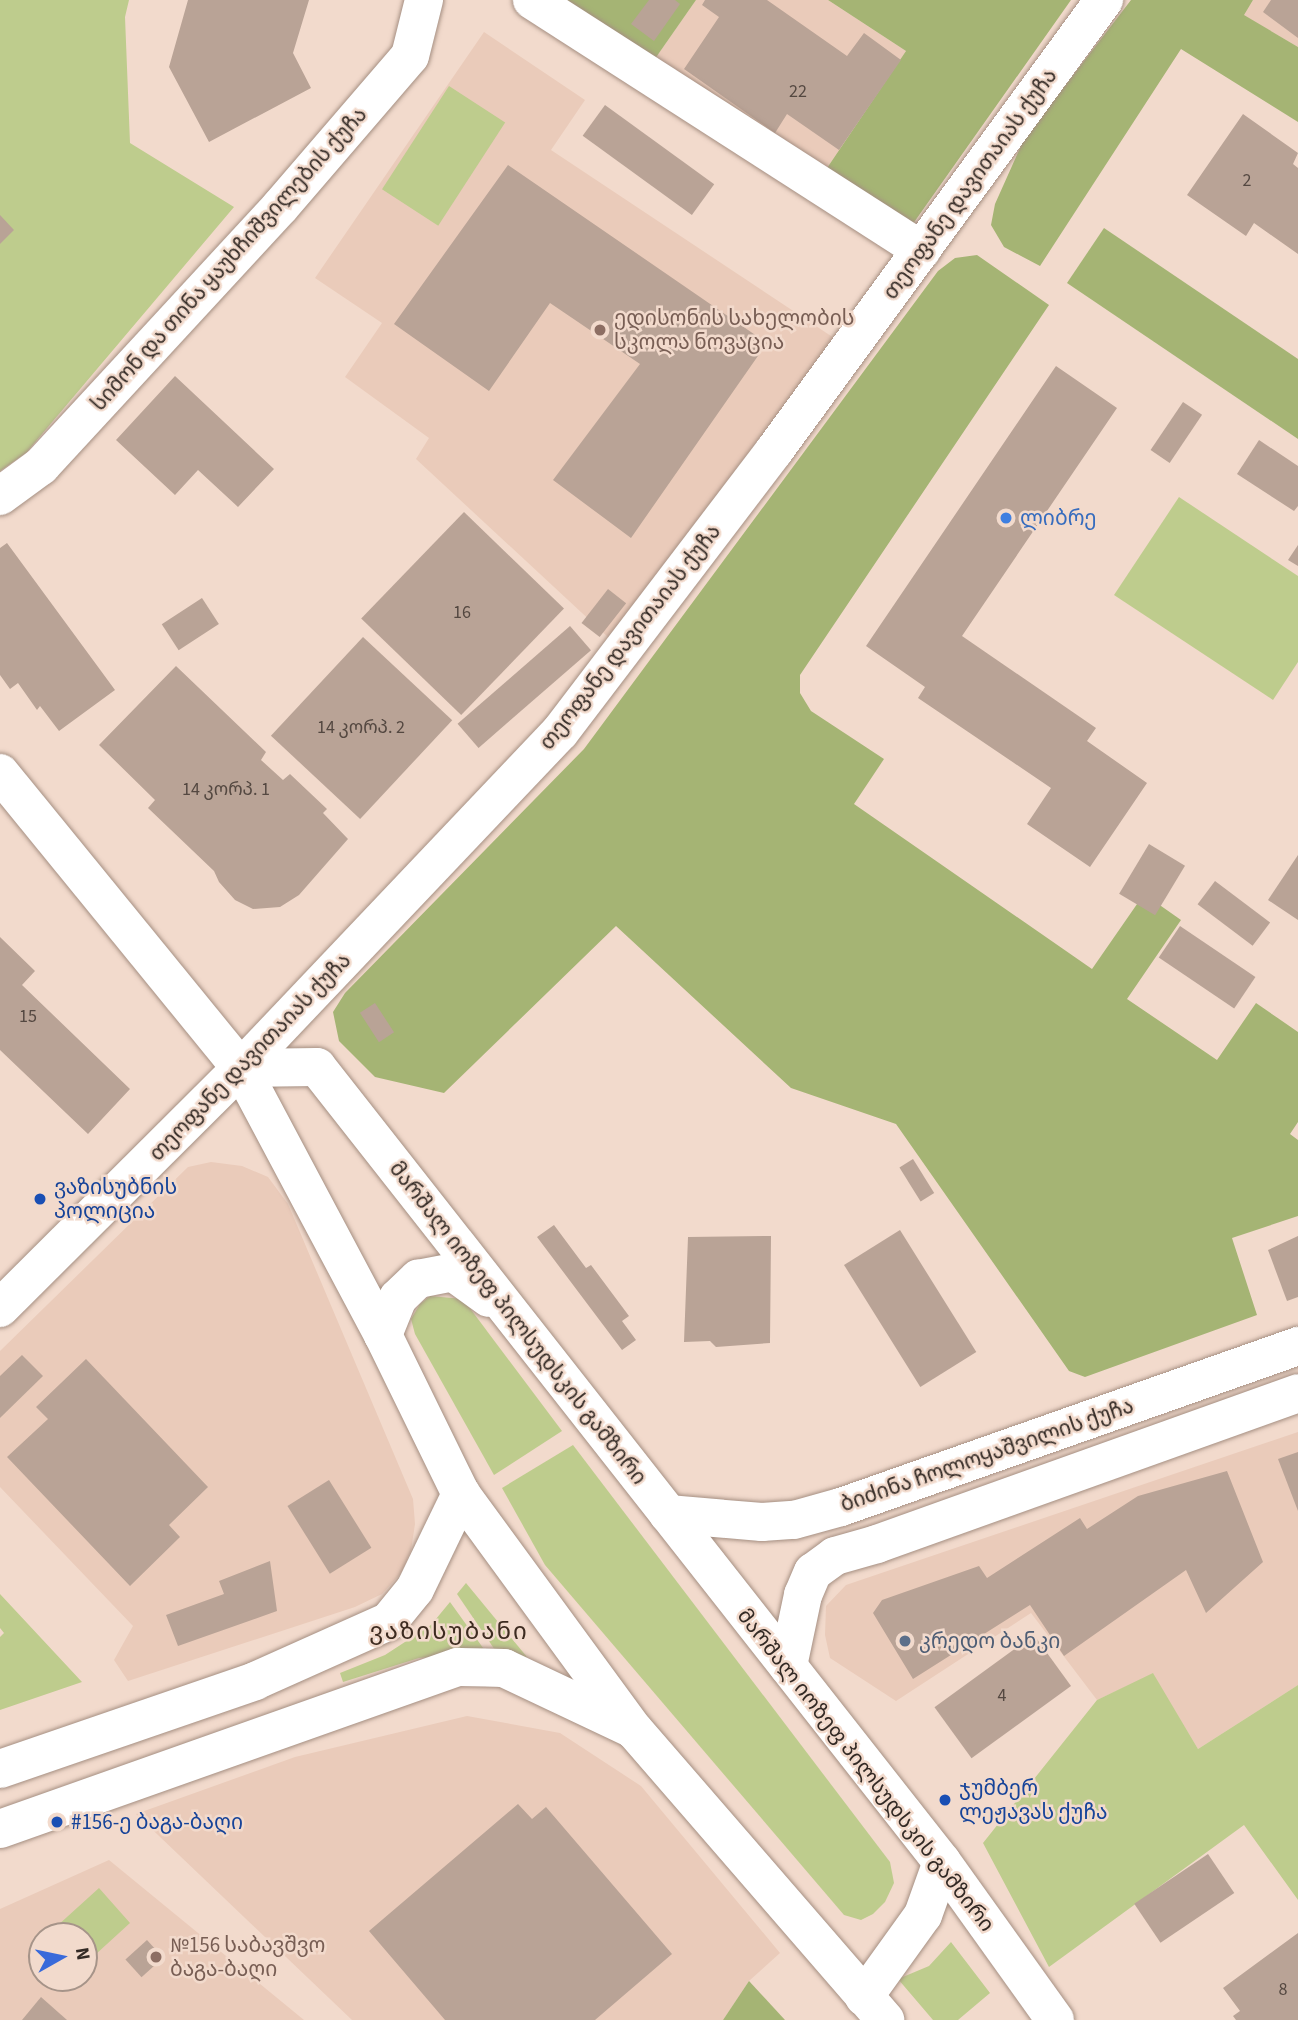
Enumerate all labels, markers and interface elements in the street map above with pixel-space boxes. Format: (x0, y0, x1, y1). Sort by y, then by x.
street label: თეოფანე დავითაიას ქუჩა (878, 64, 1062, 304)
house number: 22 (789, 81, 807, 103)
street label: სიმონ და თინა ყაუხჩიშვილების ქუჩა (86, 102, 372, 416)
house number: 2 (1243, 170, 1251, 192)
place label: ედისონის სახელობის სკოლა ნოვაცია (614, 305, 854, 355)
marker: ედისონის სახელობის სკოლა ნოვაცია (592, 322, 608, 338)
place label: ლიბრე (1020, 505, 1097, 531)
marker: ლიბრე (998, 510, 1014, 526)
street label: თეოფანე დავითაიას ქუჩა (534, 519, 726, 755)
house number: 16 (453, 602, 471, 624)
house number: 14 კორპ. 2 (317, 717, 405, 739)
house number: 14 კორპ. 1 (182, 779, 270, 801)
street label: თეოფანე დავითაიას ქუჩა (144, 948, 356, 1166)
house number: 15 (19, 1006, 37, 1028)
street label: მარშალ იოზეფ პილსუდსკის გამზირი (384, 1157, 652, 1489)
place label: ვაზისუბნის პოლიცია (54, 1174, 177, 1224)
marker: ვაზისუბნის პოლიცია (32, 1191, 48, 1207)
street label: ბიძინა ჩოლოყაშვილის ქუჩა (837, 1393, 1137, 1517)
street label: მარშალ იოზეფ პილსუდსკის გამზირი (732, 1604, 1000, 1936)
district label: ვაზისუბანი (371, 1618, 527, 1646)
place label: კრედო ბანკი (919, 1628, 1060, 1654)
marker: კრედო ბანკი (897, 1633, 913, 1649)
house number: 4 (998, 1685, 1006, 1707)
place label: ჯუმბერ ლეჟავას ქუჩა (959, 1775, 1107, 1825)
marker: ჯუმბერ ლეჟავას ქუჩა (937, 1792, 953, 1808)
place label: #156-ე ბაგა-ბაღი (71, 1809, 243, 1835)
marker: #156-ე ბაგა-ბაღი (49, 1814, 65, 1830)
north arrow (28, 1922, 98, 1992)
place label: №156 საბავშვო ბაგა-ბაღი (170, 1932, 325, 1982)
text: N (68, 1946, 97, 1962)
marker: №156 საბავშვო ბაგა-ბაღი (148, 1949, 164, 1965)
house number: 8 (1279, 1979, 1287, 2001)

